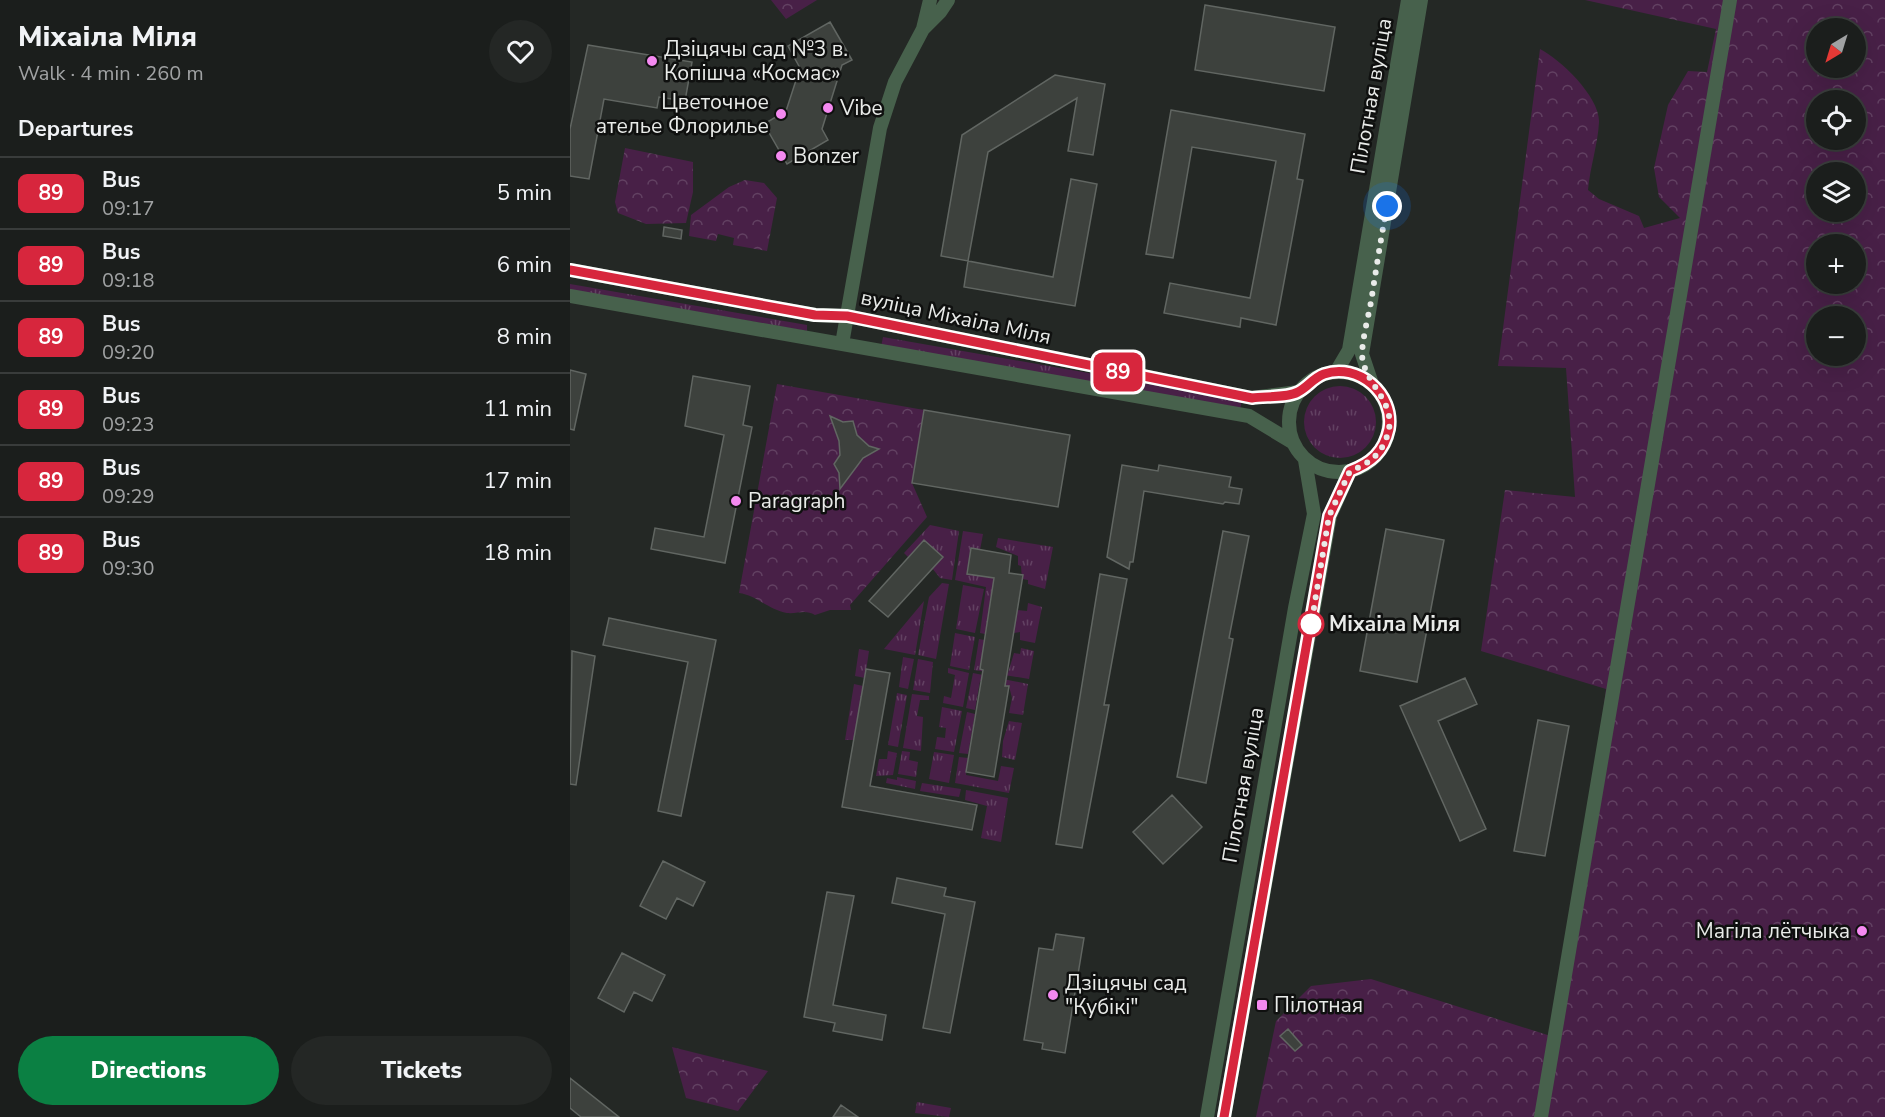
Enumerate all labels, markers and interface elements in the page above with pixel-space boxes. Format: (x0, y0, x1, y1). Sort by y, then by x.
street label: Пілотная вуліца (1344, 16, 1398, 176)
text: Міхаіла Міля (18, 18, 197, 56)
north arrow (1806, 18, 1866, 78)
map controls (1806, 18, 1866, 366)
button: heart (489, 20, 552, 83)
place label: Дзіцячы сад №3 в. Копішча «Космас» (664, 35, 848, 87)
marker: Дзіцячы сад №3 в. Копішча «Космас» (645, 54, 659, 68)
text: Walk · 4 min · 260 m (18, 60, 204, 87)
place label: Цветочное ателье Флорилье (596, 88, 769, 140)
button: locate (1806, 90, 1866, 150)
place label: Vibe (839, 94, 883, 122)
marker: Vibe (821, 101, 835, 115)
marker: Цветочное ателье Флорилье (774, 107, 788, 121)
text: Departures (18, 114, 133, 144)
place label: Bonzer (793, 142, 859, 170)
marker: Bonzer (774, 149, 788, 163)
button: layers (1806, 162, 1866, 222)
text: Bus (102, 165, 141, 195)
text: 5 min (497, 178, 552, 208)
text: 89 (38, 179, 64, 207)
your location (1372, 191, 1402, 221)
text: 09:17 (102, 195, 155, 222)
button: + (1806, 234, 1866, 294)
text: Bus (102, 237, 141, 267)
text: 6 min (497, 250, 552, 280)
text: 89 (38, 251, 64, 279)
text: 09:18 (102, 267, 155, 294)
street label: вуліца Міхаіла Міля (858, 283, 1054, 351)
button: − (1806, 306, 1866, 366)
text: Bus (102, 309, 141, 339)
text: 8 min (497, 322, 552, 352)
text: 89 (38, 323, 64, 351)
text: 09:20 (102, 339, 155, 366)
line badge: 89 (1091, 352, 1145, 392)
text: 89 (1105, 358, 1131, 386)
text: Bus (102, 381, 141, 411)
text: 11 min (484, 394, 552, 424)
text: 89 (38, 395, 64, 423)
text: 09:23 (102, 411, 155, 438)
text: Bus (102, 453, 141, 483)
text: 17 min (484, 466, 552, 496)
text: 89 (38, 467, 64, 495)
text: 09:29 (102, 483, 155, 510)
place label: Paragraph (748, 487, 845, 515)
marker: Paragraph (729, 494, 743, 508)
text: Bus (102, 525, 141, 555)
text: 18 min (484, 538, 552, 568)
text: 89 (38, 539, 64, 567)
text: 09:30 (102, 555, 155, 582)
place label: Міхаіла Міля (1329, 610, 1460, 638)
marker: Міхаіла Міля (1298, 611, 1324, 637)
street label: Пілотная вуліца (1216, 705, 1270, 865)
place label: Магіла лётчыка (1696, 917, 1850, 945)
marker: Магіла лётчыка (1855, 924, 1869, 938)
place label: Дзіцячы сад "Кубікі" (1065, 969, 1187, 1021)
marker: Дзіцячы сад "Кубікі" (1046, 988, 1060, 1002)
place label: Пілотная (1274, 991, 1363, 1019)
marker: Пілотная (1255, 998, 1269, 1012)
button: Directions (18, 1036, 279, 1105)
button: Tickets (291, 1036, 552, 1105)

